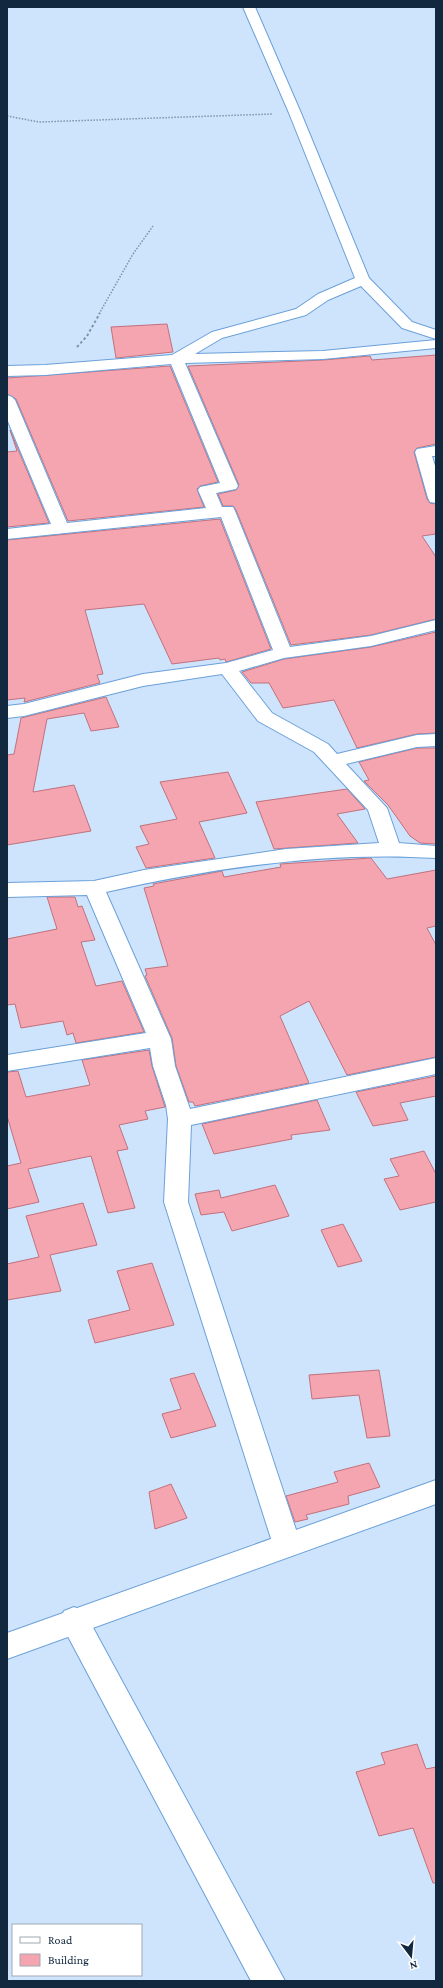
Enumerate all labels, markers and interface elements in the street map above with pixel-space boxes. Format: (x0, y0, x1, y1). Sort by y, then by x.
legend (12, 1924, 142, 1976)
text: Road (48, 1933, 73, 1947)
north arrow (391, 1936, 431, 1976)
text: Building (48, 1953, 89, 1967)
text: N (408, 1959, 419, 1973)

